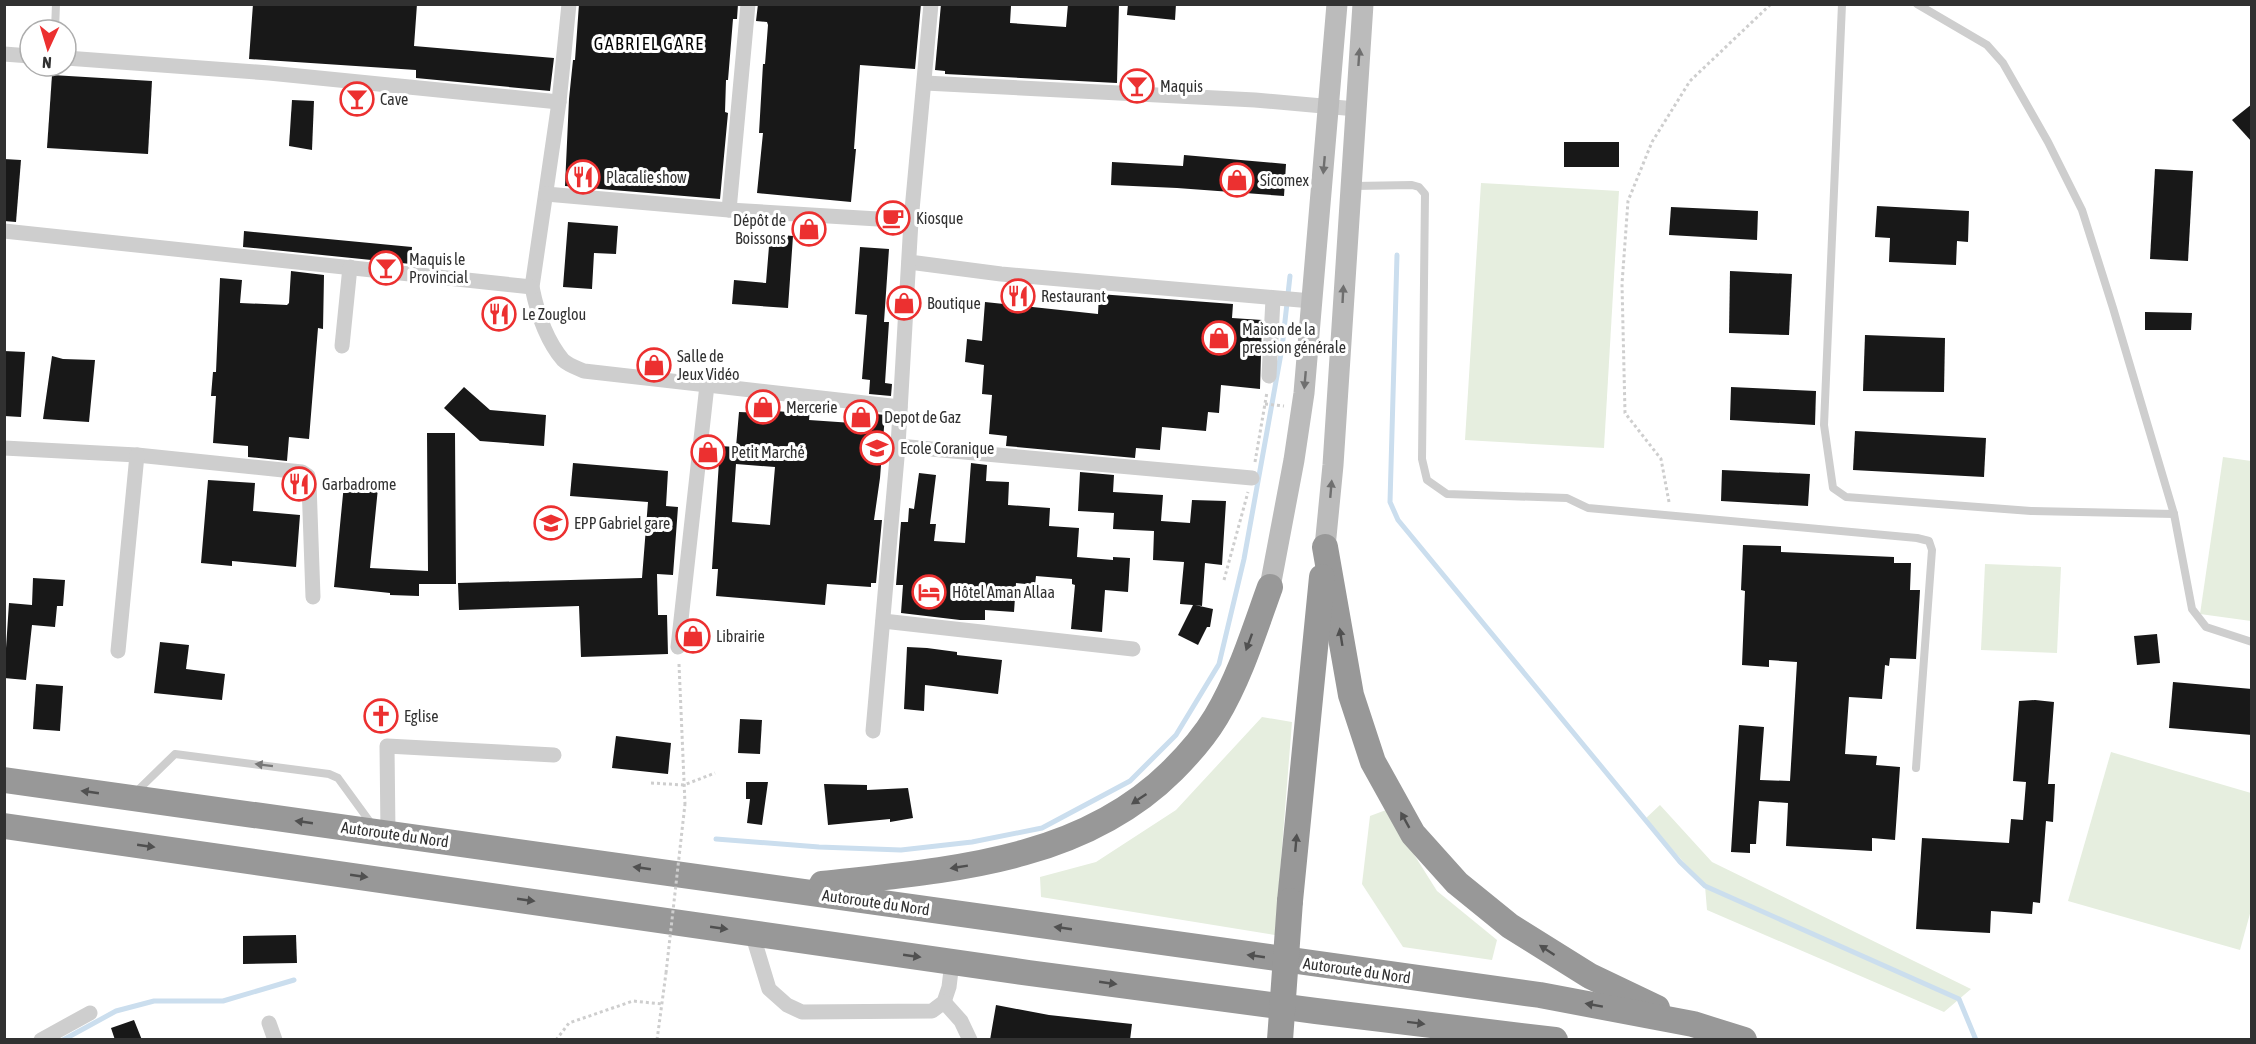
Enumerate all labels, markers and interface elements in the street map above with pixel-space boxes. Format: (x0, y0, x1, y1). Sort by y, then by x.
north arrow (18, 18, 78, 78)
district label: GABRIEL GARE (594, 33, 704, 54)
one-way arrow (1355, 47, 1364, 66)
text: N (42, 54, 52, 72)
bar icon: Maquis (1119, 68, 1155, 104)
place label: Maquis (1160, 77, 1203, 96)
bar icon: Cave (339, 81, 375, 117)
place label: Cave (380, 90, 408, 108)
one-way arrow (1319, 156, 1329, 175)
restaurant icon: Placalie show (565, 159, 601, 195)
shop icon: Sicomex (1219, 162, 1255, 198)
place label: Placalie show (606, 168, 687, 186)
place label: Sicomex (1260, 171, 1309, 189)
cafe icon: Kiosque (875, 200, 911, 236)
place label: Kiosque (916, 209, 963, 228)
place label: Dépôt de Boissons (733, 211, 786, 247)
shop icon: Dépôt de Boissons (791, 211, 827, 247)
bar icon: Maquis le Provincial (368, 250, 404, 286)
place label: Maquis le Provincial (409, 250, 469, 286)
restaurant icon: Restaurant (1000, 278, 1036, 314)
shop icon: Boutique (886, 285, 922, 321)
one-way arrow (1338, 285, 1348, 304)
place label: Restaurant (1041, 287, 1106, 305)
place label: Boutique (927, 294, 981, 313)
restaurant icon: Le Zouglou (481, 296, 517, 332)
place label: Le Zouglou (522, 305, 586, 324)
shop icon: Maison de la pression générale (1201, 320, 1237, 356)
place label: Maison de la pression générale (1242, 320, 1346, 357)
shop icon: Salle de Jeux Vidéo (636, 347, 672, 383)
place label: Salle de Jeux Vidéo (677, 347, 740, 383)
one-way arrow (1300, 371, 1310, 390)
shop icon: Mercerie (745, 389, 781, 425)
place label: Mercerie (786, 398, 838, 416)
shop icon: Depot de Gaz (843, 399, 879, 435)
place label: Depot de Gaz (884, 408, 961, 427)
school or university icon: Ecole Coranique (859, 430, 895, 466)
shop icon: Petit Marché (690, 434, 726, 470)
place label: Ecole Coranique (900, 439, 994, 458)
place label: Petit Marché (731, 443, 805, 461)
restaurant icon: Garbadrome (281, 466, 317, 502)
place label: Garbadrome (322, 475, 396, 493)
one-way arrow (1326, 480, 1336, 499)
school or university icon: EPP Gabriel gare (533, 505, 569, 541)
place label: EPP Gabriel gare (574, 514, 670, 533)
hotel icon: Hôtel Aman Allaa (911, 574, 947, 610)
place label: Hôtel Aman Allaa (952, 583, 1055, 601)
shop icon: Librairie (675, 618, 711, 654)
place label: Librairie (716, 627, 765, 645)
one-way arrow (1337, 628, 1346, 647)
one-way arrow (1244, 633, 1254, 651)
church icon: Eglise (363, 698, 399, 734)
place label: Eglise (404, 707, 439, 726)
one-way arrow (254, 761, 273, 770)
one-way arrow (80, 787, 99, 796)
one-way arrow (1131, 793, 1147, 804)
one-way arrow (1400, 811, 1410, 828)
one-way arrow (294, 817, 313, 826)
street label: Autoroute du Nord (340, 818, 450, 850)
one-way arrow (1291, 833, 1301, 852)
one-way arrow (136, 841, 155, 850)
one-way arrow (949, 863, 968, 872)
one-way arrow (633, 864, 652, 873)
one-way arrow (350, 872, 369, 881)
street label: Autoroute du Nord (821, 886, 931, 918)
one-way arrow (516, 896, 535, 905)
one-way arrow (709, 924, 728, 933)
one-way arrow (1053, 924, 1072, 933)
one-way arrow (1540, 944, 1556, 956)
one-way arrow (902, 951, 921, 960)
one-way arrow (1246, 951, 1265, 961)
street label: Autoroute du Nord (1302, 954, 1412, 986)
one-way arrow (1099, 979, 1118, 988)
one-way arrow (1584, 1000, 1603, 1009)
one-way arrow (1407, 1018, 1426, 1028)

